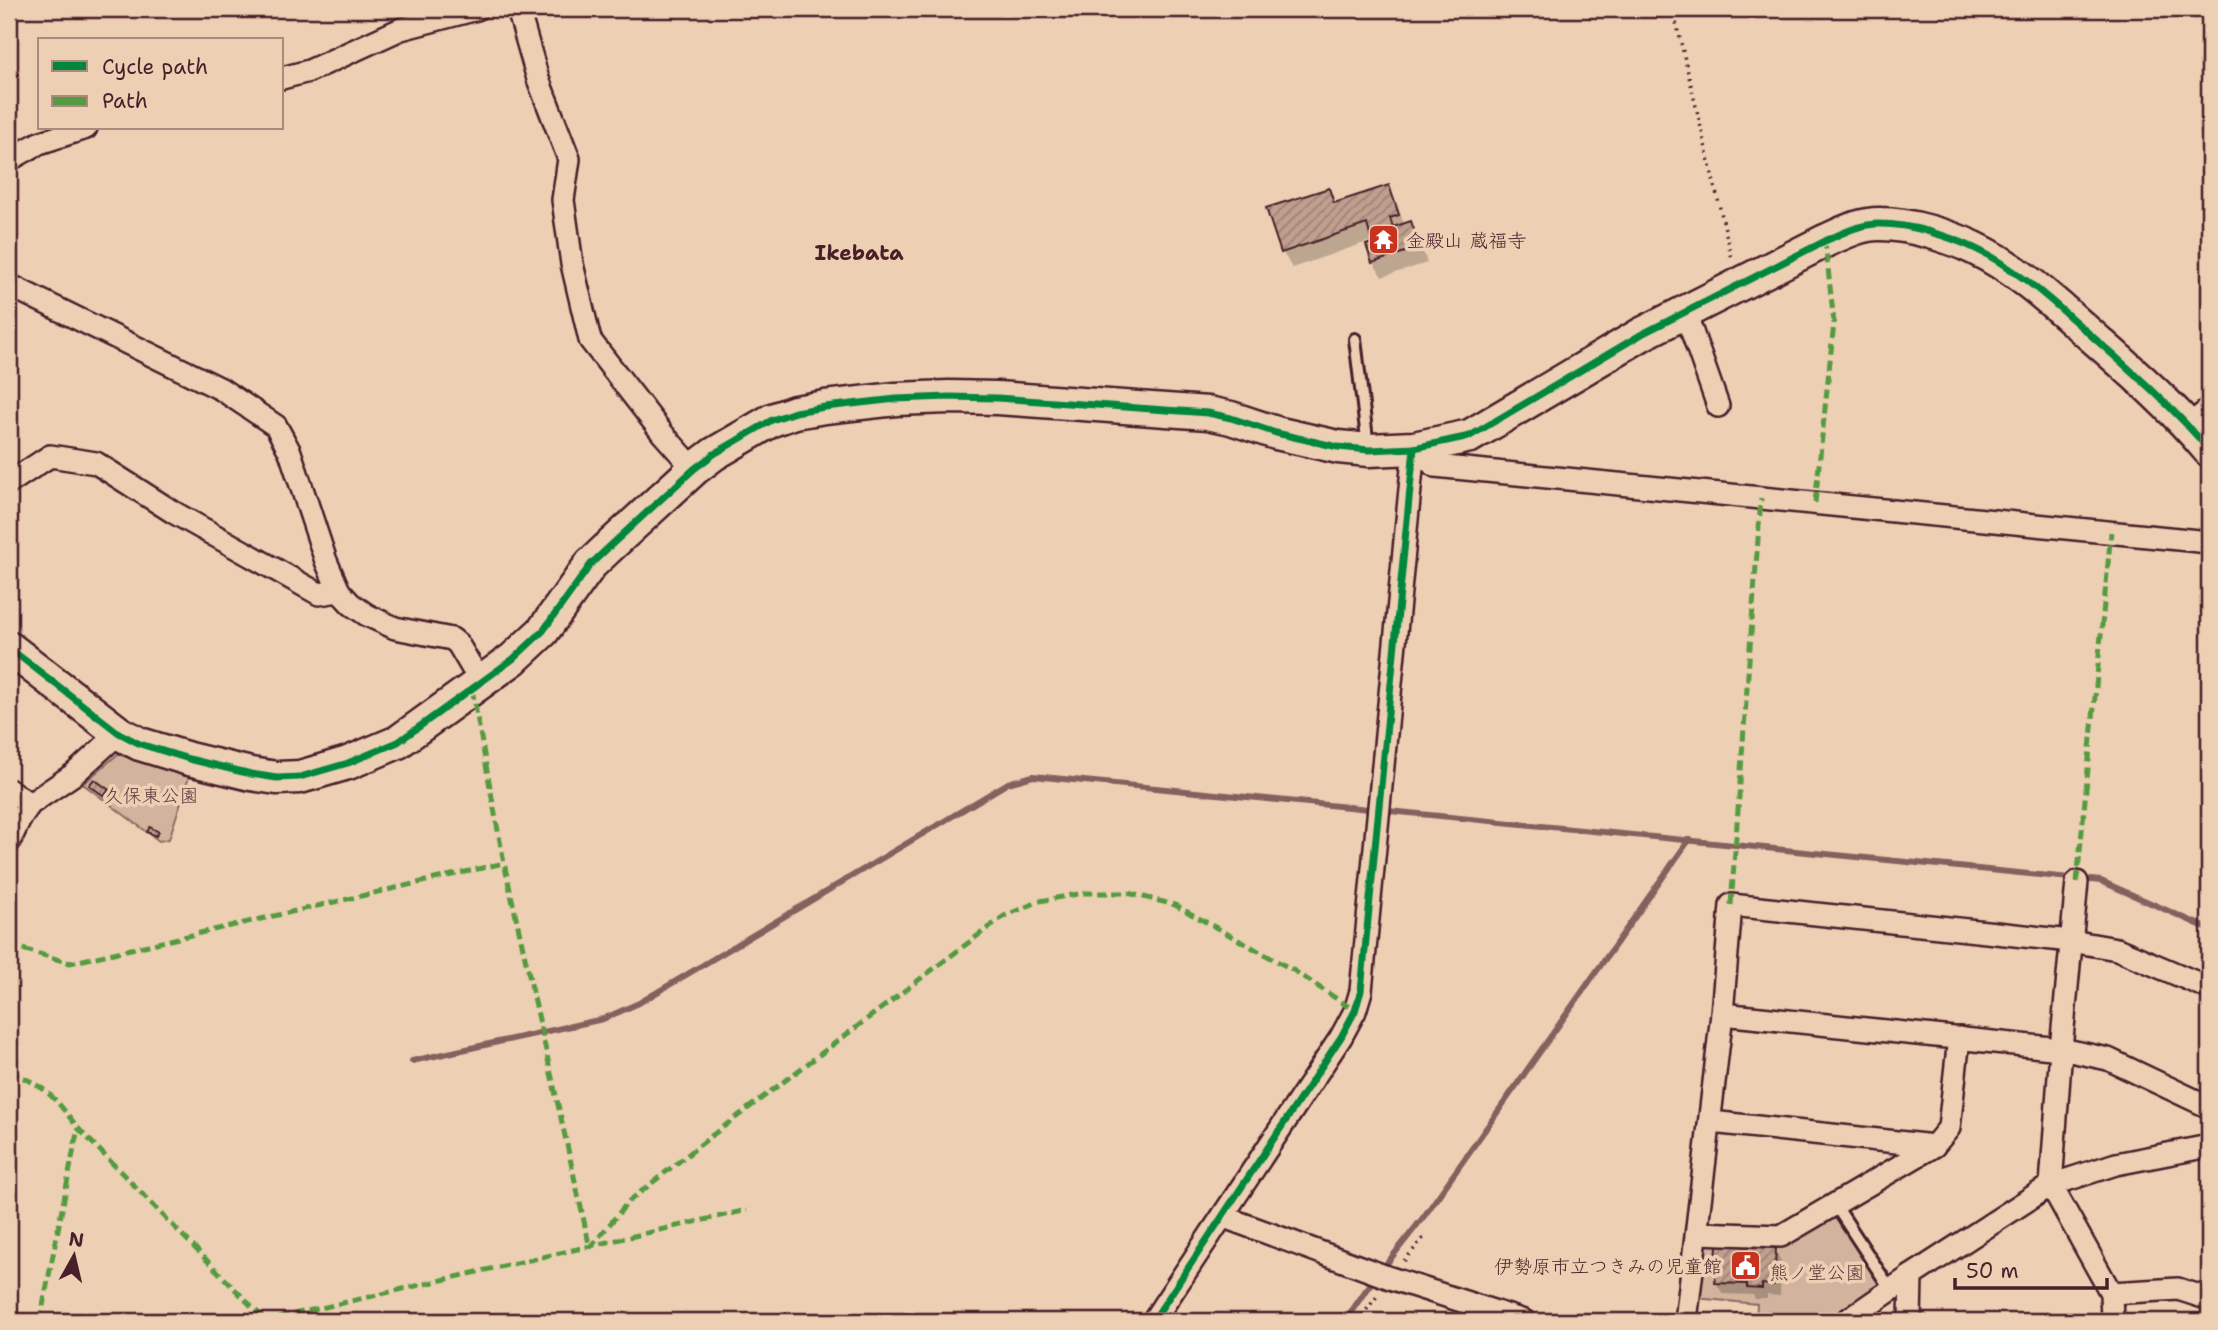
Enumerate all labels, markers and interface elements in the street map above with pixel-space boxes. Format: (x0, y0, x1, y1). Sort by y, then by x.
legend (38, 38, 284, 130)
text: Cycle path (102, 53, 208, 81)
text: Path (102, 87, 148, 115)
temple icon: 金殿山 蔵福寺 (1366, 223, 1400, 257)
place label: 金殿山 蔵福寺 (1406, 228, 1526, 253)
district label: Ikebata (814, 239, 904, 267)
park label: 久保東公園 (103, 783, 199, 808)
north arrow (38, 1222, 108, 1292)
text: N (67, 1226, 85, 1253)
scale bar (1955, 1246, 2108, 1290)
public building icon: 伊勢原市立つきみの児童館 (1728, 1249, 1762, 1283)
place label: 伊勢原市立つきみの児童館 (1494, 1254, 1722, 1279)
text: 50 m (1966, 1257, 2019, 1285)
park label: 熊ノ堂公園 (1769, 1260, 1865, 1285)

